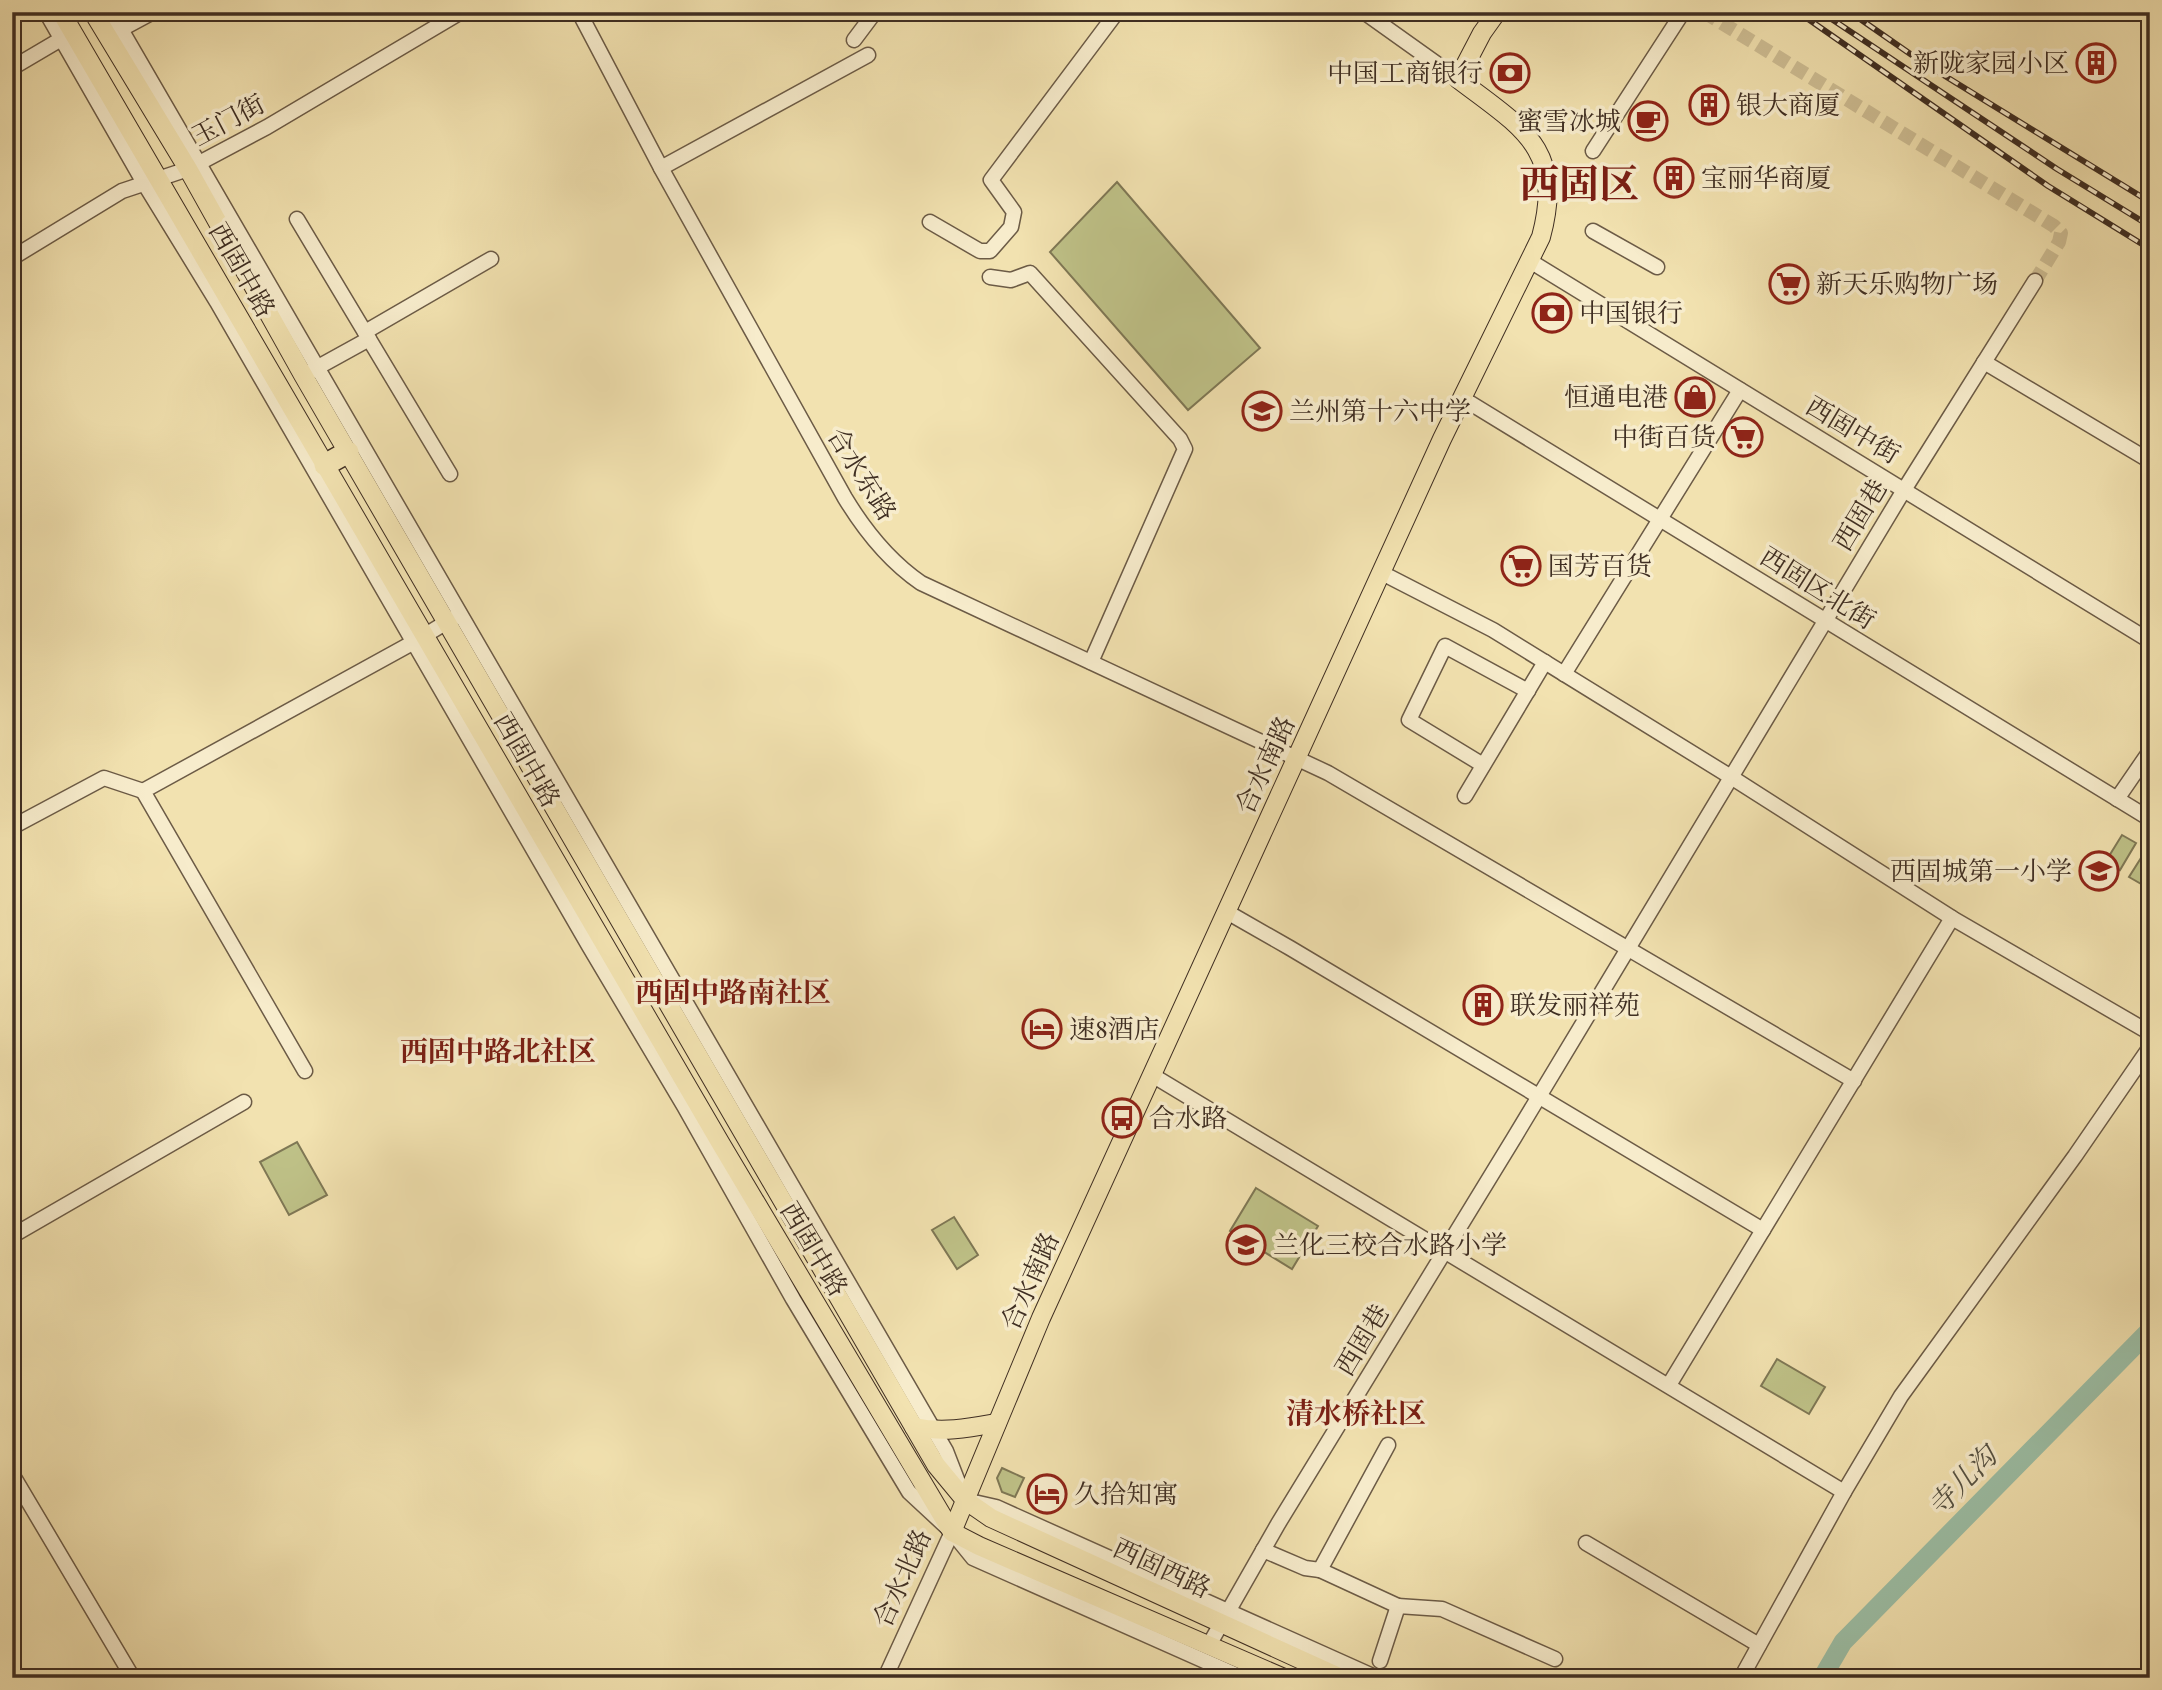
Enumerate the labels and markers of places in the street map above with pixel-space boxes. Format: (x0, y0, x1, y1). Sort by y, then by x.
building icon: 新陇家园小区 (2075, 42, 2117, 84)
place label: 新陇家园小区 (1913, 46, 2069, 80)
bank icon: 中国工商银行 (1489, 52, 1531, 94)
place label: 中国工商银行 (1327, 56, 1483, 90)
building icon: 银大商厦 (1688, 84, 1730, 126)
place label: 银大商厦 (1736, 88, 1840, 122)
cafe icon: 蜜雪冰城 (1627, 100, 1669, 142)
place label: 蜜雪冰城 (1517, 104, 1621, 138)
building icon: 宝丽华商厦 (1653, 157, 1695, 199)
place label: 宝丽华商厦 (1701, 161, 1831, 195)
supermarket icon: 新天乐购物广场 (1768, 263, 1810, 305)
place label: 新天乐购物广场 (1816, 267, 1998, 301)
bank icon: 中国银行 (1531, 292, 1573, 334)
place label: 中国银行 (1579, 296, 1683, 330)
shop icon: 恒通电港 (1674, 376, 1716, 418)
place label: 恒通电港 (1564, 380, 1668, 414)
school or university icon: 兰州第十六中学 (1241, 390, 1283, 432)
place label: 兰州第十六中学 (1289, 394, 1471, 428)
supermarket icon: 中街百货 (1722, 416, 1764, 458)
place label: 中街百货 (1612, 420, 1716, 454)
supermarket icon: 国芳百货 (1500, 545, 1542, 587)
place label: 国芳百货 (1548, 549, 1652, 583)
school or university icon: 西固城第一小学 (2078, 850, 2120, 892)
place label: 西固城第一小学 (1890, 854, 2072, 888)
building icon: 联发丽祥苑 (1462, 984, 1504, 1026)
place label: 联发丽祥苑 (1510, 988, 1640, 1022)
hotel icon: 速8酒店 (1021, 1008, 1063, 1050)
place label: 速8酒店 (1069, 1012, 1159, 1046)
bus stop icon: 合水路 (1101, 1097, 1143, 1139)
place label: 合水路 (1149, 1101, 1227, 1135)
school or university icon: 兰化三校合水路小学 (1225, 1224, 1267, 1266)
place label: 兰化三校合水路小学 (1273, 1228, 1507, 1262)
hotel icon: 久拾知寓 (1026, 1473, 1068, 1515)
place label: 久拾知寓 (1074, 1477, 1178, 1511)

